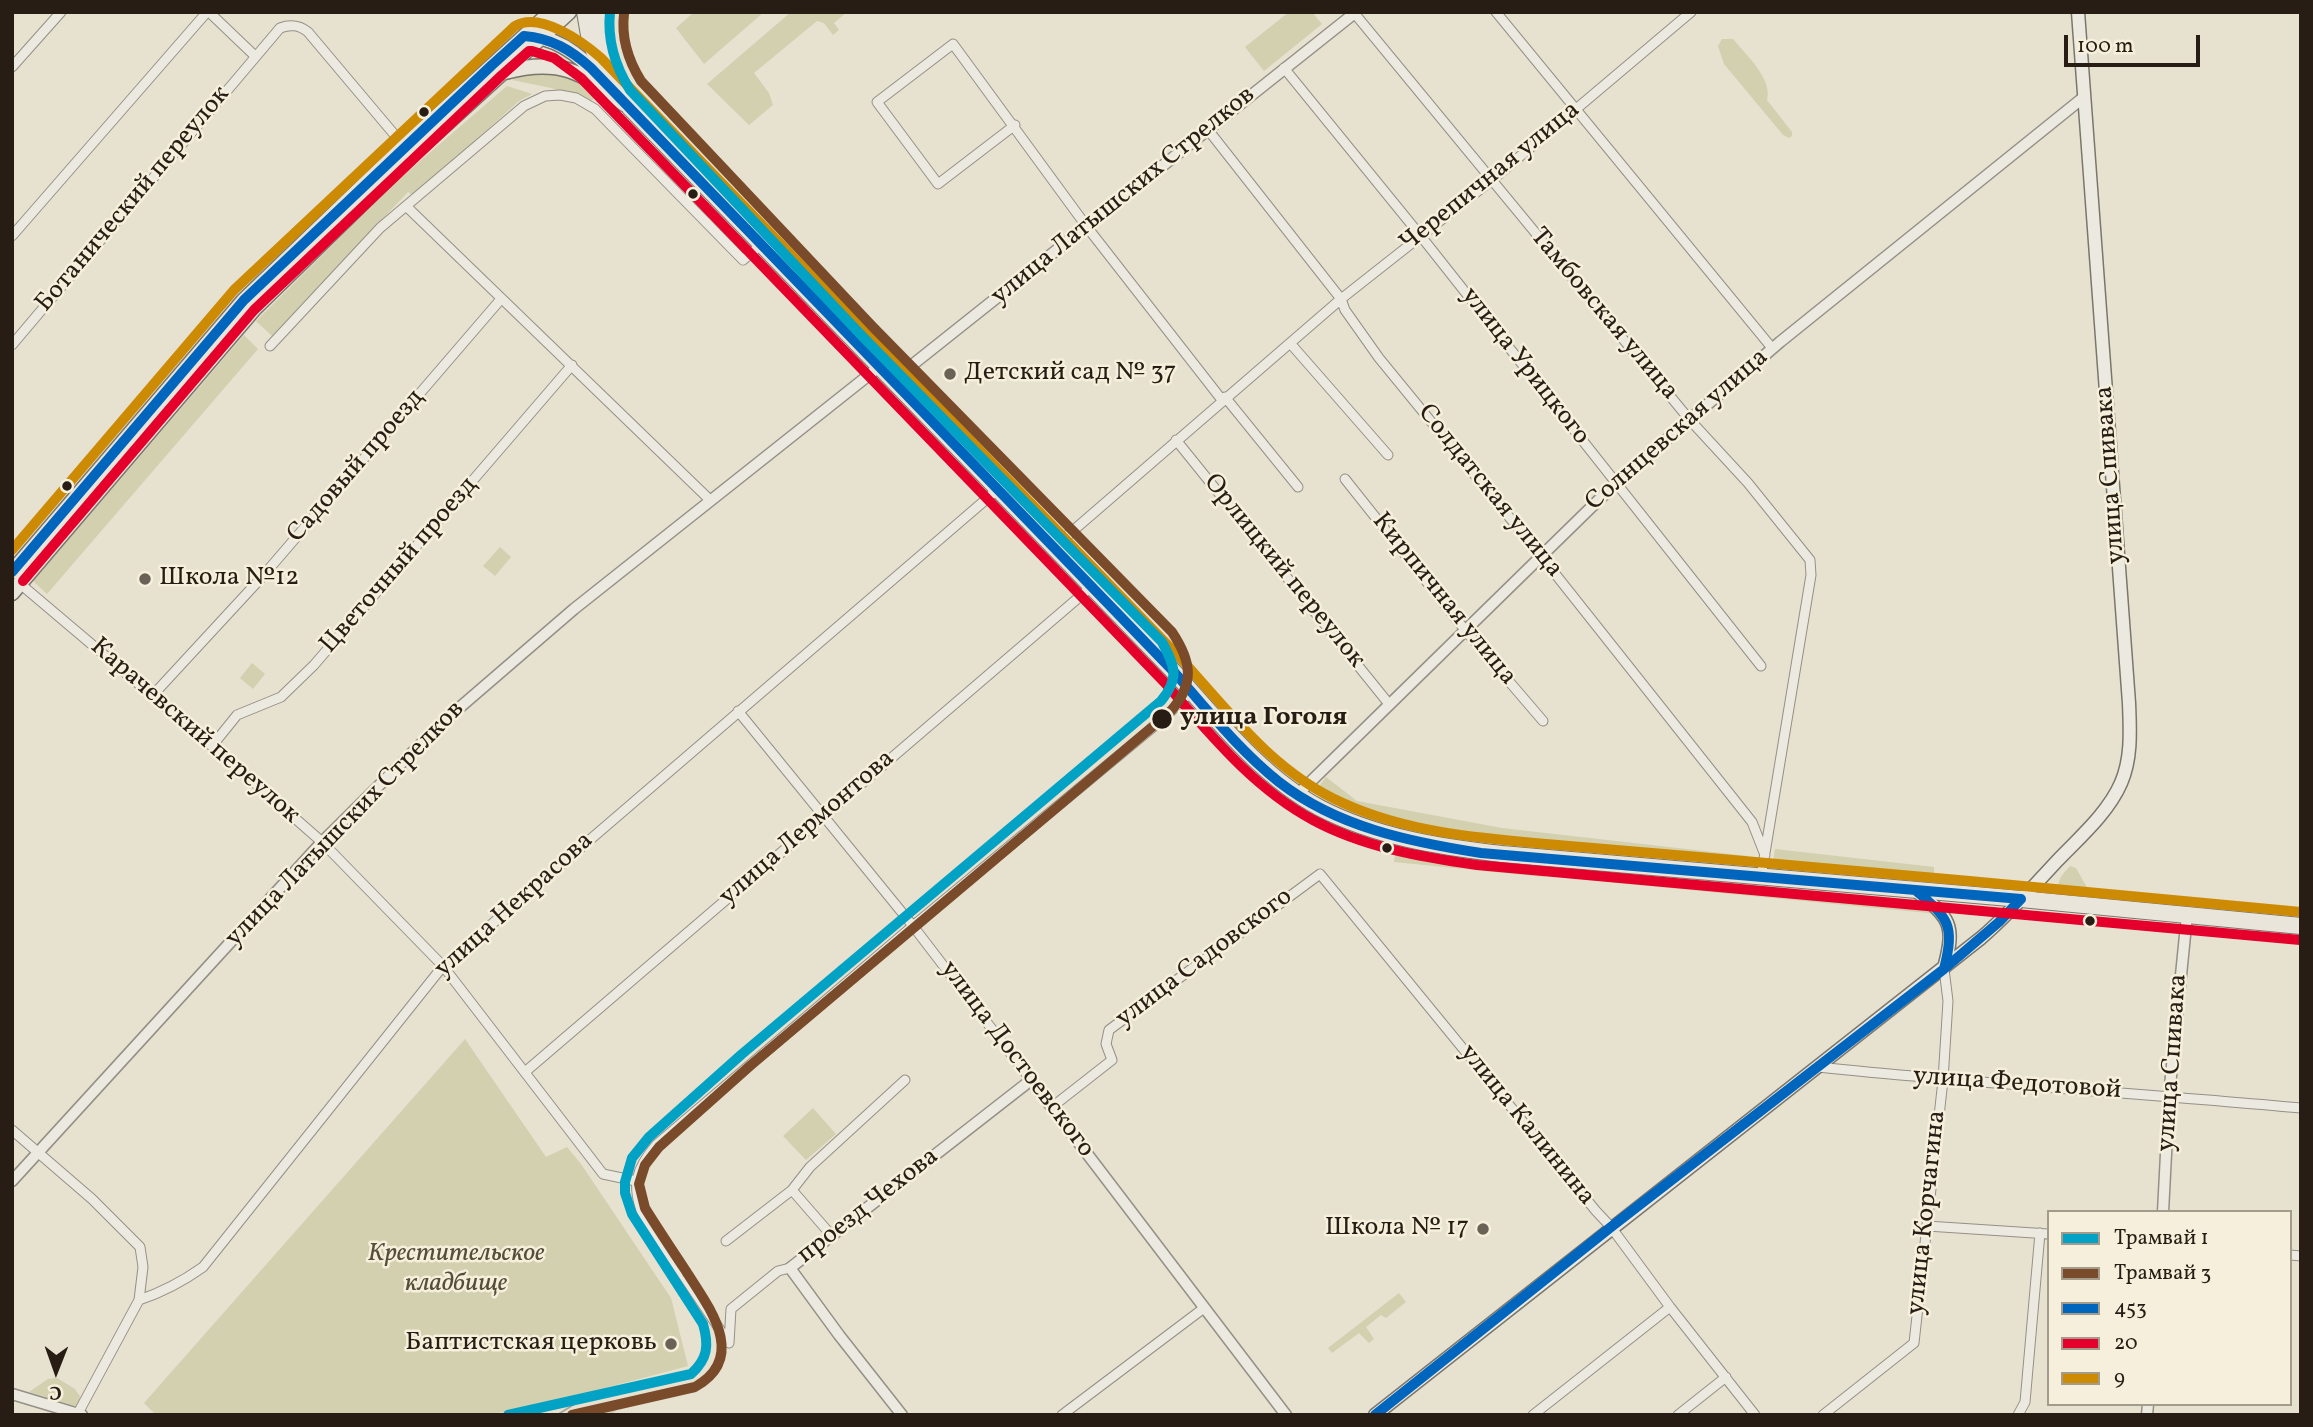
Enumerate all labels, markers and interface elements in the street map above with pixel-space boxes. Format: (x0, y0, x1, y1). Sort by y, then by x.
scale bar (2068, 21, 2204, 65)
text: 100 m (2077, 32, 2134, 61)
street label: Ботанический переулок (30, 81, 238, 319)
street label: улица Латышских Стрелков (986, 81, 1262, 313)
street label: Черепичная улица (1395, 96, 1587, 260)
unlabelled marker (417, 105, 431, 119)
unlabelled marker (686, 187, 700, 201)
street label: Тамбовская улица (1522, 223, 1684, 407)
street label: улица Урицкого (1453, 282, 1595, 452)
street label: Солнцевская улица (1580, 343, 1776, 519)
place label: Детский сад № 37 (964, 358, 1176, 390)
marker: Детский сад № 37 (942, 366, 958, 382)
street label: Садовый проезд (282, 384, 432, 550)
street label: улица Спивака (2090, 385, 2134, 565)
street label: Солдатская улица (1410, 399, 1568, 585)
street label: Орлицкий переулок (1195, 469, 1371, 675)
street label: Цветочный проезд (315, 471, 485, 661)
unlabelled marker (60, 479, 74, 493)
street label: Кирпичная улица (1364, 507, 1522, 693)
place label: Школа №12 (159, 563, 299, 595)
marker: Школа №12 (137, 571, 153, 587)
street label: Карачевский переулок (83, 632, 305, 832)
street label: улица Латышских Стрелков (220, 695, 472, 955)
place label: улица Гоголя (1180, 703, 1347, 735)
marker: улица Гоголя (1150, 707, 1174, 731)
street label: улица Лермонтова (714, 744, 902, 914)
street label: улица Некрасова (429, 827, 601, 985)
unlabelled marker (1380, 841, 1394, 855)
street label: улица Садовского (1111, 882, 1299, 1036)
unlabelled marker (2083, 914, 2097, 928)
street label: улица Достоевского (932, 955, 1100, 1165)
street label: улица Спивака (2152, 973, 2196, 1153)
street label: улица Калинина (1451, 1039, 1601, 1213)
street label: улица Федотовой (1912, 1062, 2122, 1108)
street label: улица Корчагина (1902, 1109, 1954, 1317)
street label: проезд Чехова (792, 1142, 946, 1272)
legend (2047, 1210, 2292, 1406)
place label: Школа № 17 (1325, 1213, 1469, 1245)
marker: Школа № 17 (1475, 1221, 1491, 1237)
text: Трамвай 1 (2114, 1224, 2209, 1253)
park label: Крестительское кладбище (367, 1239, 545, 1300)
text: Трамвай 3 (2114, 1259, 2211, 1288)
text: 453 (2114, 1294, 2147, 1323)
place label: Баптистская церковь (405, 1328, 657, 1360)
text: 20 (2114, 1329, 2138, 1358)
north arrow (21, 1336, 91, 1406)
marker: Баптистская церковь (663, 1336, 679, 1352)
text: 9 (2114, 1364, 2125, 1393)
text: С (49, 1379, 62, 1405)

